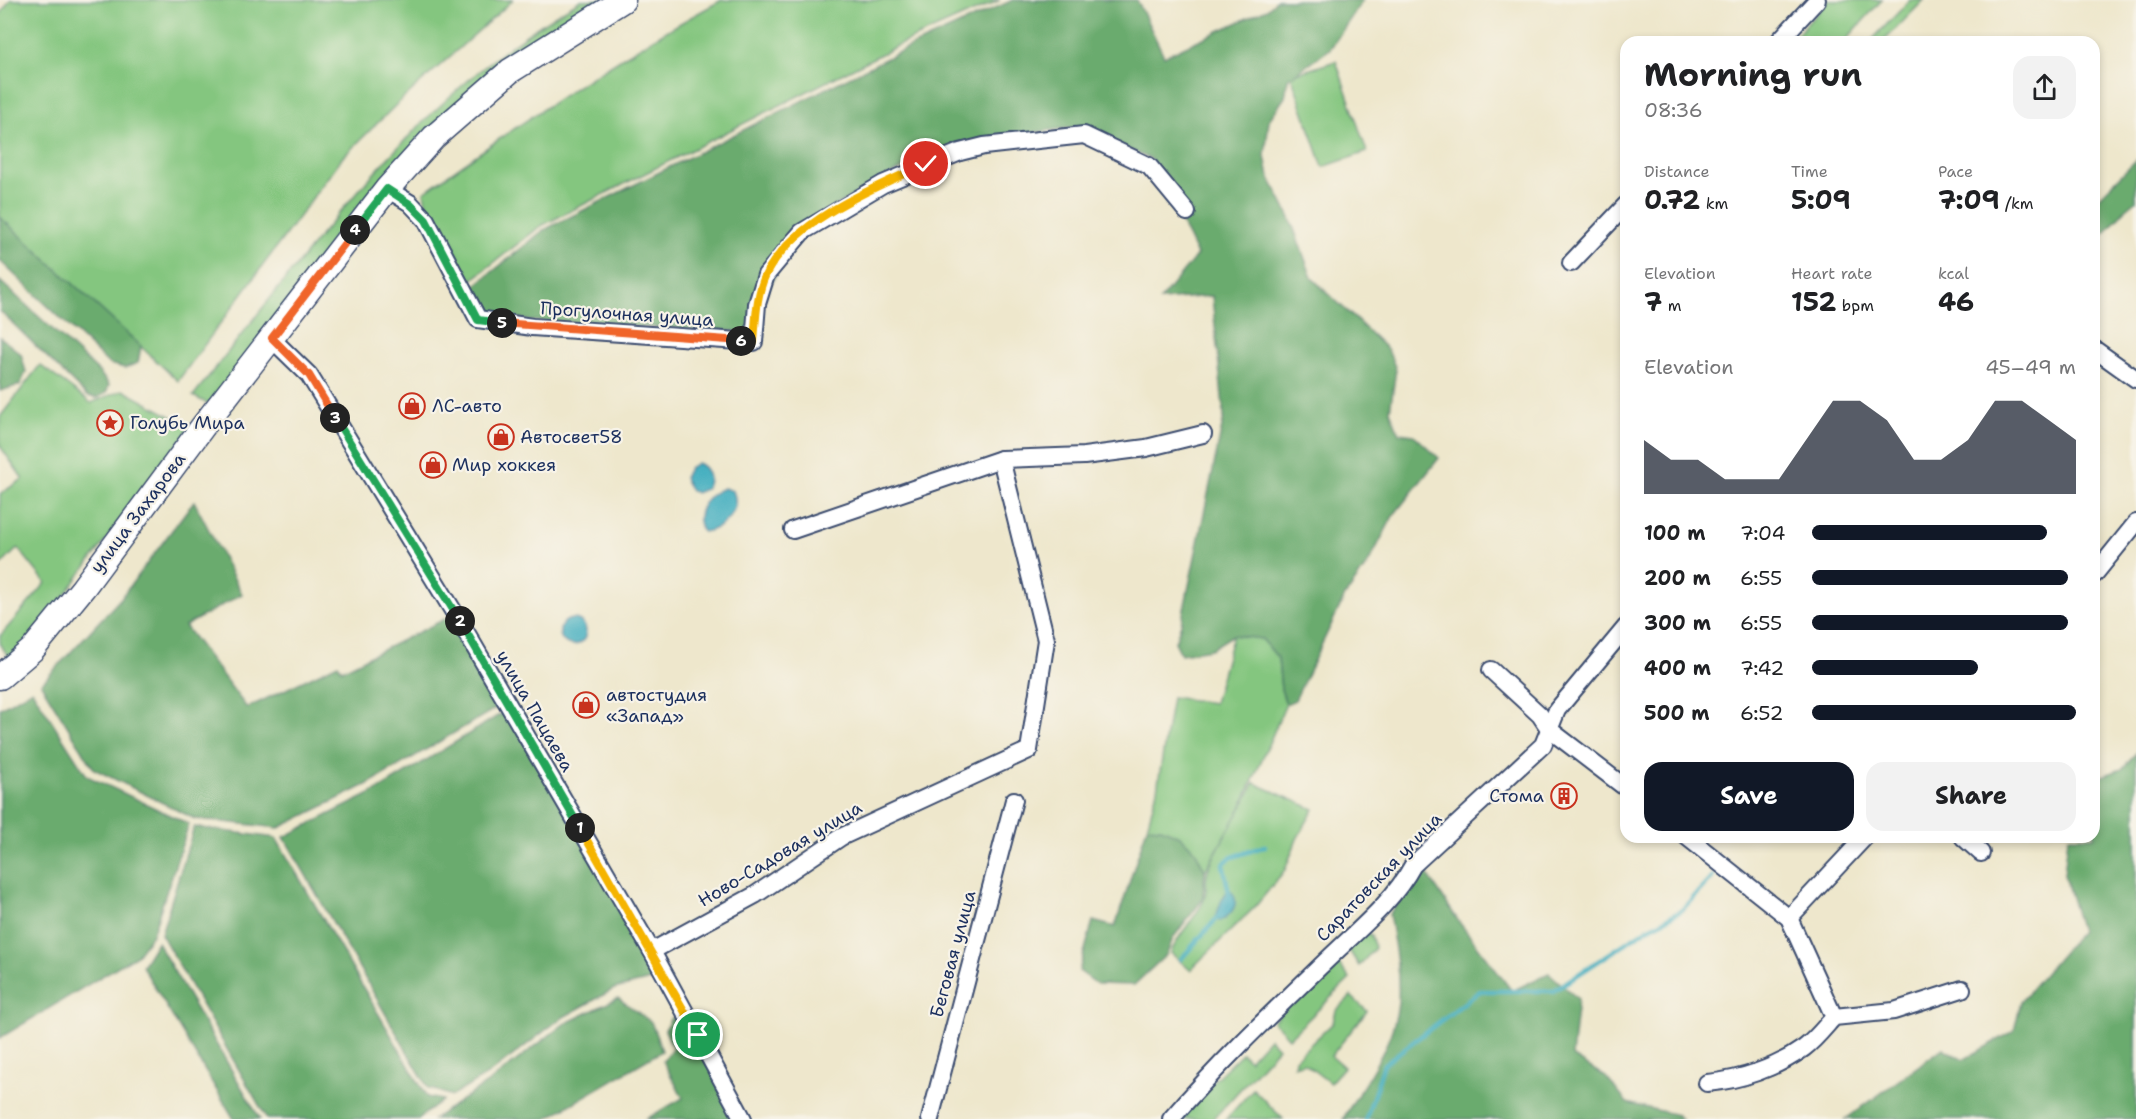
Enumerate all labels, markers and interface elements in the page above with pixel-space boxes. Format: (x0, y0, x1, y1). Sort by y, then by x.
text: Morning run (1644, 52, 1862, 97)
button: share (2013, 56, 2076, 119)
text: 08:36 (1644, 97, 1703, 123)
pin (900, 138, 951, 189)
icon: check (909, 147, 942, 180)
text: Distance (1644, 161, 1710, 182)
text: Time (1791, 161, 1828, 182)
text: Pace (1938, 161, 1973, 182)
text: 0.72 (1644, 182, 1700, 217)
text: 5:09 (1791, 182, 1851, 217)
text: 7:09 (1938, 182, 2000, 217)
text: km (1700, 193, 1728, 214)
text: /km (2000, 193, 2034, 214)
pin: 4 (340, 215, 370, 245)
text: 4 (349, 219, 361, 240)
text: Elevation (1644, 263, 1716, 284)
text: Heart rate (1791, 263, 1873, 284)
text: kcal (1938, 263, 1969, 284)
text: 7 (1644, 284, 1662, 319)
text: 152 (1791, 284, 1836, 319)
text: 46 (1938, 284, 1974, 319)
text: m (1662, 295, 1681, 316)
text: bpm (1836, 295, 1874, 316)
street label: Прогулочная улица (540, 296, 714, 332)
pin: 5 (487, 308, 517, 338)
text: 5 (497, 312, 507, 333)
pin: 6 (726, 326, 756, 356)
text: 6 (735, 330, 747, 351)
text: Elevation (1644, 354, 1734, 380)
text: 45–49 m (1985, 354, 2076, 380)
shop icon: ЛС-авто (397, 391, 427, 421)
place label: ЛС-авто (432, 394, 502, 418)
pin: 3 (320, 403, 350, 433)
text: 3 (329, 407, 341, 428)
place icon: Голубь Мира (95, 408, 125, 438)
place label: Голубь Мира (130, 411, 245, 435)
shop icon: Автосвет58 (486, 422, 516, 452)
place label: Автосвет58 (520, 425, 623, 449)
street label: улица Захарова (85, 448, 191, 578)
shop icon: Мир хоккея (418, 450, 448, 480)
place label: Мир хоккея (452, 453, 556, 477)
text: 100 m (1644, 520, 1706, 546)
text: 7:04 (1740, 520, 1785, 546)
text: 200 m (1644, 565, 1711, 591)
text: 6:55 (1740, 565, 1782, 591)
pin: 2 (445, 606, 475, 636)
text: 2 (454, 610, 466, 631)
text: 300 m (1644, 610, 1711, 636)
text: 6:55 (1740, 610, 1782, 636)
street label: улица Пацаева (490, 646, 580, 776)
text: 400 m (1644, 655, 1711, 681)
text: 7:42 (1740, 655, 1784, 681)
place label: автостудия «Запад» (606, 683, 707, 728)
shop icon: автостудия «Запад» (571, 690, 601, 720)
text: 500 m (1644, 700, 1710, 726)
text: 6:52 (1740, 700, 1784, 726)
button: Save (1644, 762, 1854, 831)
button: Share (1866, 762, 2076, 831)
building icon: Стома (1549, 781, 1579, 811)
place label: Стома (1489, 784, 1544, 808)
street label: Ново-Садовая улица (694, 796, 866, 912)
street label: Саратовская улица (1311, 807, 1447, 947)
pin: 1 (565, 813, 595, 843)
text: 1 (576, 817, 584, 838)
street label: Беговая улица (924, 888, 982, 1020)
pin (672, 1009, 723, 1060)
icon: arrive (681, 1018, 714, 1051)

